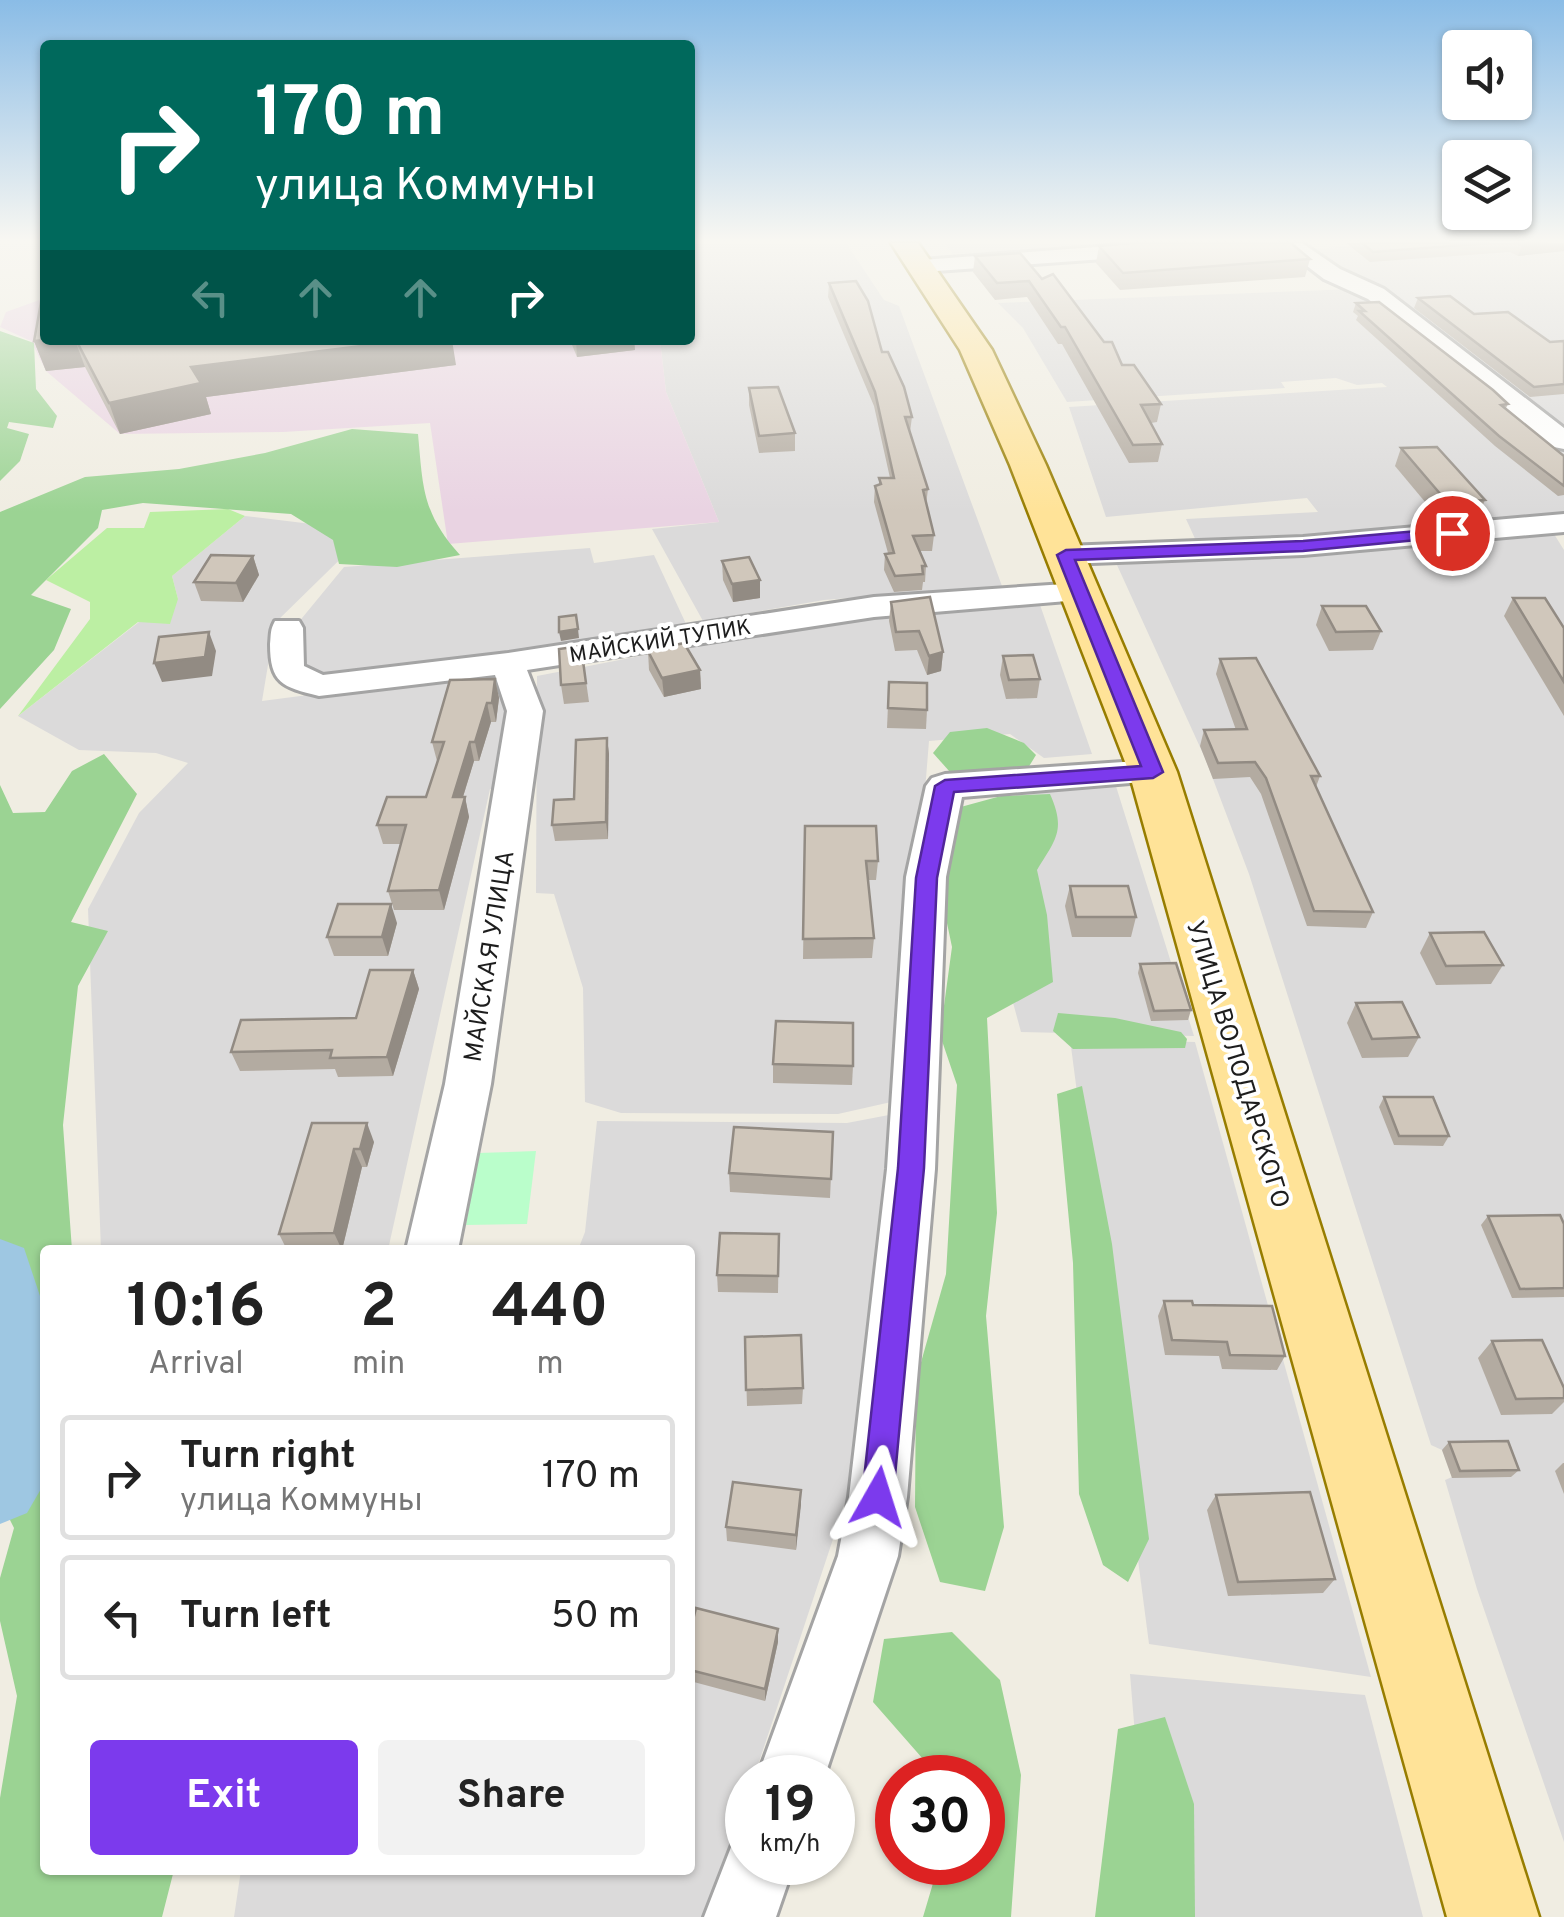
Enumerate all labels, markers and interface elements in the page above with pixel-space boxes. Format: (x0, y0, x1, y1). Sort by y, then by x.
map controls (1442, 30, 1532, 230)
button: sound (1442, 30, 1532, 120)
text: 170 m (255, 72, 445, 161)
icon: right (90, 80, 220, 210)
button: layers (1442, 140, 1532, 230)
text: улица Коммуны (255, 159, 596, 216)
icon: left (183, 270, 238, 325)
icon: ahead (288, 270, 343, 325)
icon: ahead (393, 270, 448, 325)
icon: right (498, 270, 553, 325)
pin (1410, 491, 1495, 576)
icon: arrive (1425, 506, 1480, 561)
street label: МАЙСКИЙ ТУПИК (567, 612, 753, 670)
street label: МАЙСКАЯ УЛИЦА (457, 848, 523, 1065)
street label: УЛИЦА ВОЛОДАРСКОГО (1177, 917, 1295, 1213)
text: 10:16 (127, 1272, 265, 1348)
text: 2 (360, 1272, 397, 1348)
text: 440 (492, 1272, 608, 1348)
text: Arrival (148, 1345, 244, 1385)
text: min (352, 1345, 405, 1385)
text: m (537, 1345, 564, 1385)
text: Turn right (180, 1433, 355, 1482)
position arrow (826, 1445, 930, 1549)
icon: right (95, 1450, 150, 1505)
text: 170 m (542, 1453, 640, 1502)
text: улица Коммуны (180, 1482, 423, 1522)
icon: left (95, 1590, 150, 1645)
text: Turn left (180, 1593, 332, 1642)
text: 50 m (551, 1593, 640, 1642)
button: Exit (90, 1740, 358, 1855)
button: Share (378, 1740, 645, 1855)
speed limit sign: 30 (875, 1755, 1005, 1885)
text: 19 (765, 1776, 815, 1839)
text: km/h (760, 1829, 820, 1861)

